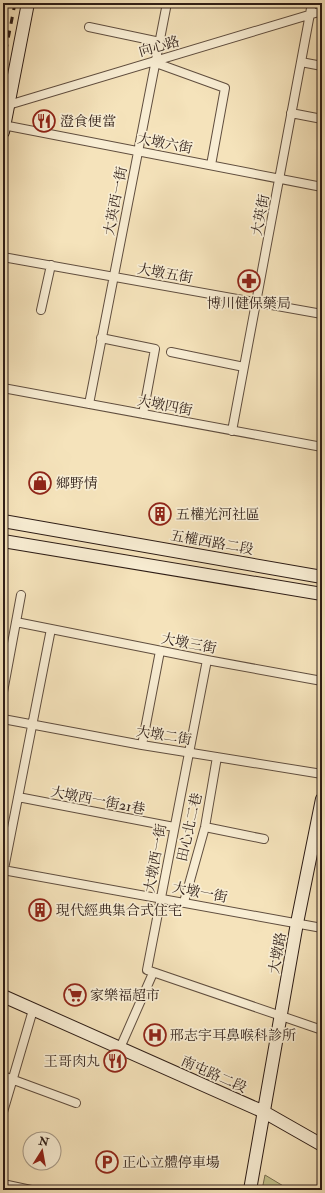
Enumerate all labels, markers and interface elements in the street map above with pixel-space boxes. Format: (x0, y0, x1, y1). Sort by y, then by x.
street label: 向心路 (137, 33, 182, 60)
restaurant icon: 澄食便當 (31, 108, 57, 134)
place label: 澄食便當 (60, 113, 116, 130)
street label: 大墩六街 (136, 130, 194, 157)
street label: 大英西一街 (100, 165, 131, 237)
street label: 大英街 (248, 193, 273, 237)
street label: 大墩五街 (136, 260, 194, 287)
pharmacy icon: 博川健保藥局 (236, 268, 262, 294)
place label: 博川健保藥局 (207, 295, 291, 312)
street label: 大墩四街 (136, 392, 194, 419)
shop icon: 鄉野情 (27, 470, 53, 496)
place label: 鄉野情 (56, 475, 98, 492)
building icon: 五權光河社區 (147, 501, 173, 527)
place label: 五權光河社區 (176, 506, 260, 523)
street label: 五權西路二段 (169, 527, 255, 558)
street label: 大墩三街 (160, 630, 218, 657)
street label: 大墩二街 (135, 723, 193, 748)
street label: 大墩西一街21巷 (49, 783, 147, 818)
street label: 田心北二巷 (173, 791, 206, 863)
street label: 大墩西一街 (141, 822, 170, 894)
street label: 大墩一街 (171, 879, 229, 906)
building icon: 現代經典集合式住宅 (27, 897, 53, 923)
place label: 現代經典集合式住宅 (56, 902, 182, 919)
street label: 大墩路 (265, 931, 290, 975)
supermarket icon: 家樂福超市 (62, 982, 88, 1008)
place label: 家樂福超市 (90, 987, 160, 1004)
hospital icon: 邢志宇耳鼻喉科診所 (142, 1022, 168, 1048)
place label: 邢志宇耳鼻喉科診所 (170, 1027, 296, 1044)
restaurant icon: 王哥肉丸 (102, 1048, 128, 1074)
street label: 南屯路二段 (178, 1052, 249, 1096)
place label: 王哥肉丸 (44, 1053, 100, 1070)
north arrow (22, 1131, 62, 1171)
text: N (37, 1134, 51, 1149)
parking icon: 正心立體停車場 (94, 1149, 120, 1175)
place label: 正心立體停車場 (122, 1154, 220, 1171)

